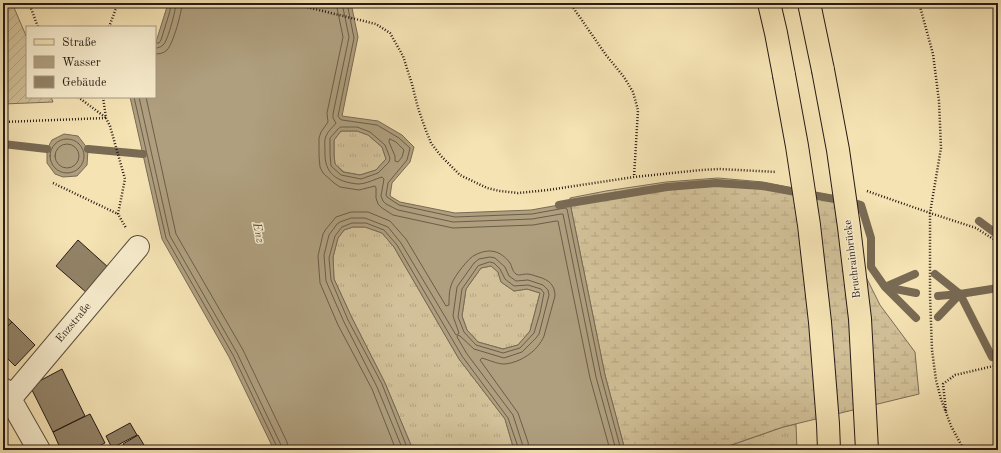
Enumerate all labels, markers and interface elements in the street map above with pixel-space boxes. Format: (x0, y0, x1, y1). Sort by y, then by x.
legend (26, 26, 156, 98)
text: Straße (62, 37, 97, 49)
text: Wasser (62, 57, 101, 69)
text: Gebäude (62, 77, 107, 89)
street label: Bruchrainbrücke (843, 219, 863, 299)
water label: Enz (250, 221, 266, 244)
street label: Enzstraße (54, 301, 94, 345)

